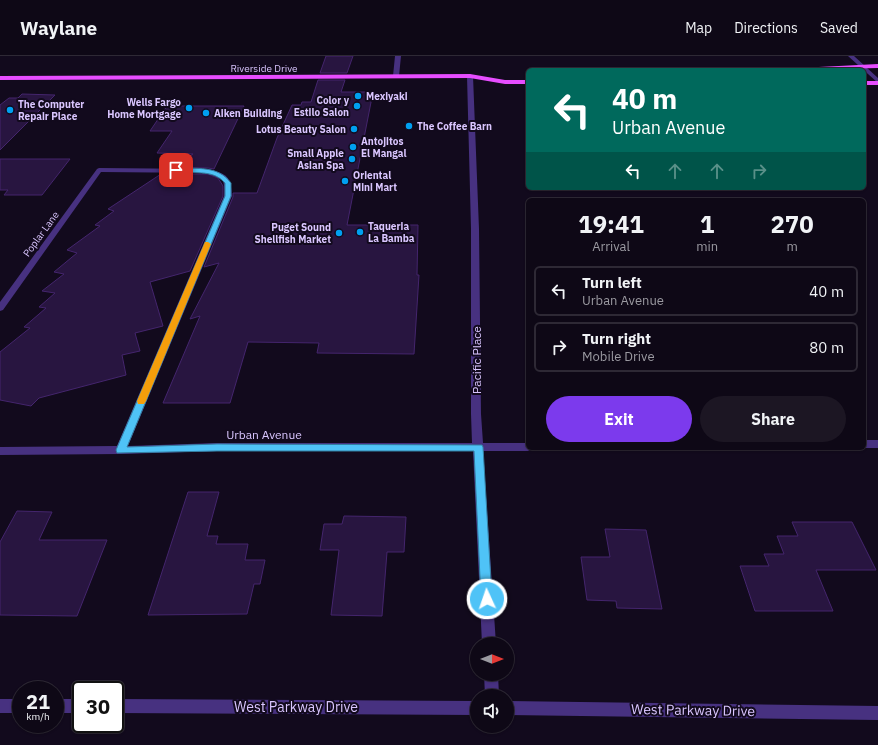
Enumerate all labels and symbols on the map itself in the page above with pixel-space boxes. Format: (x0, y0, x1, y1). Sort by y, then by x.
street label: Riverside Drive (230, 62, 298, 75)
place label: Mexiyaki (366, 90, 408, 103)
marker: Mexiyaki (353, 91, 363, 101)
place label: Color y Estilo Salon (294, 94, 350, 119)
place label: Wells Fargo Home Mortgage (107, 96, 181, 121)
place label: The Computer Repair Place (18, 98, 84, 123)
marker: Color y Estilo Salon (352, 101, 362, 111)
marker: Wells Fargo Home Mortgage (184, 103, 194, 113)
marker: The Computer Repair Place (5, 105, 15, 115)
place label: Aiken Building (214, 107, 283, 120)
marker: Aiken Building (201, 108, 211, 118)
place label: The Coffee Barn (417, 120, 492, 133)
marker: The Coffee Barn (404, 121, 414, 131)
place label: Lotus Beauty Salon (256, 123, 346, 136)
marker: Lotus Beauty Salon (349, 124, 359, 134)
place label: Antojitos El Mangal (361, 135, 407, 160)
marker: Antojitos El Mangal (348, 142, 358, 152)
place label: Small Apple Asian Spa (287, 147, 344, 172)
pin (159, 153, 193, 187)
marker: Small Apple Asian Spa (347, 154, 357, 164)
place label: Oriental Mini Mart (353, 169, 397, 194)
marker: Oriental Mini Mart (340, 176, 350, 186)
street label: Poplar Lane (20, 208, 62, 259)
place label: Taqueria La Bamba (368, 220, 415, 245)
place label: Puget Sound Shellfish Market (255, 221, 331, 246)
marker: Taqueria La Bamba (355, 227, 365, 237)
marker: Puget Sound Shellfish Market (334, 228, 344, 238)
street label: Pacific Place (469, 326, 484, 394)
street label: Urban Avenue (226, 427, 302, 442)
position arrow (466, 578, 508, 620)
north arrow (470, 637, 514, 681)
speed limit sign: 30 (72, 681, 124, 733)
street label: West Parkway Drive (234, 698, 358, 716)
street label: West Parkway Drive (631, 700, 755, 720)

